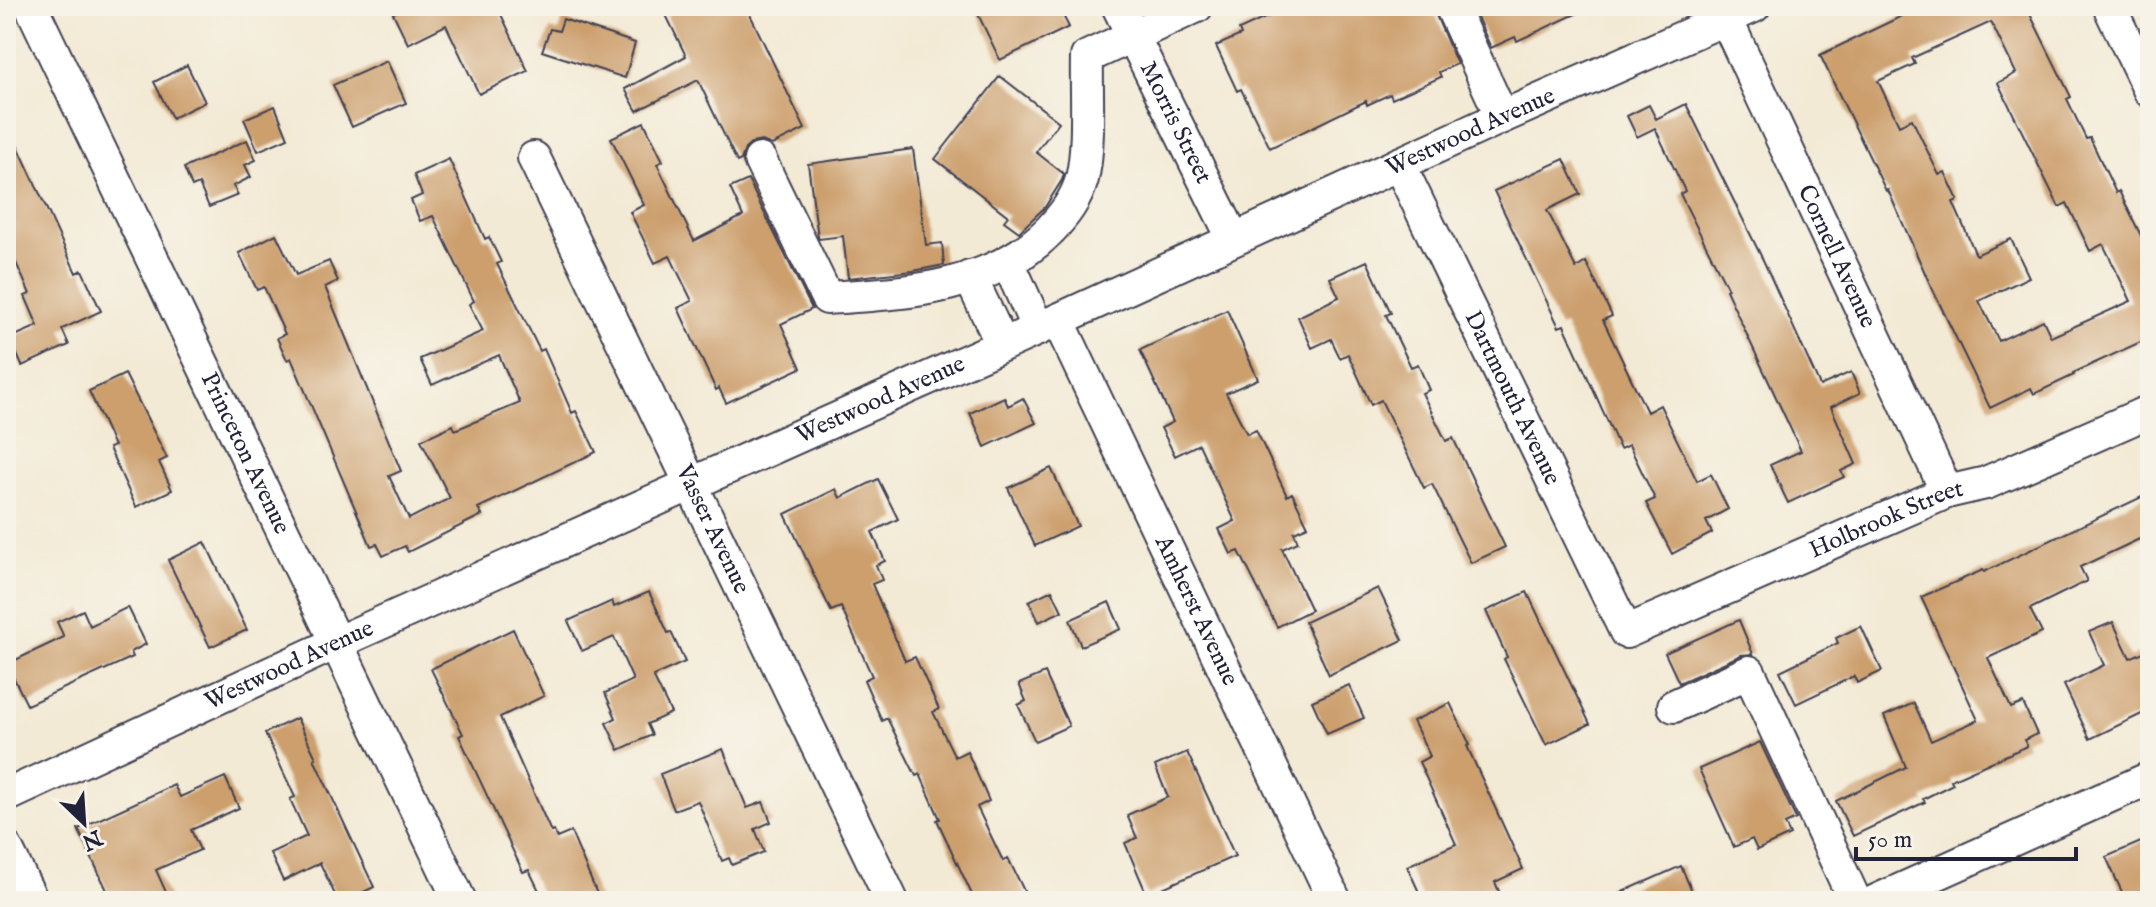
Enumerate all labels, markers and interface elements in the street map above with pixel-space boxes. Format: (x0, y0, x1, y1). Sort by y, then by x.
street label: Morris Street (1132, 56, 1219, 189)
street label: Westwood Avenue (1381, 80, 1560, 183)
street label: Cornell Avenue (1790, 180, 1884, 333)
street label: Dartmouth Avenue (1457, 306, 1568, 490)
street label: Westwood Avenue (791, 348, 970, 451)
street label: Princeton Avenue (193, 367, 297, 539)
street label: Vasser Avenue (668, 459, 757, 599)
street label: Holbrook Street (1804, 473, 1966, 566)
street label: Amherst Avenue (1147, 530, 1246, 691)
street label: Westwood Avenue (200, 613, 378, 717)
north arrow (44, 783, 124, 863)
scale bar (1856, 811, 2076, 861)
text: N (77, 822, 107, 856)
text: 50 m (1868, 825, 1912, 856)

